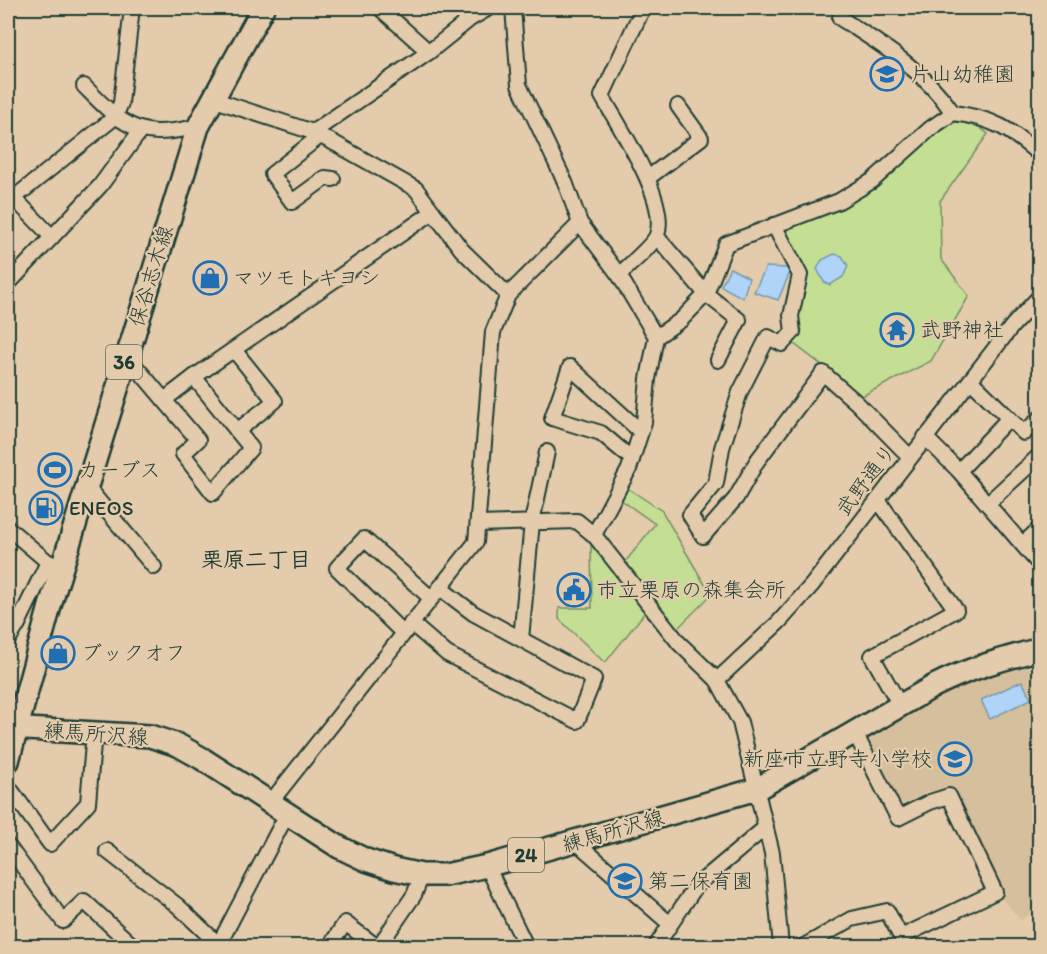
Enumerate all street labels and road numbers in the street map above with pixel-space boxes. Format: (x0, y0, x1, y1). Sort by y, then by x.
street label: 保谷志木線 (123, 222, 178, 330)
road number: 36 (106, 345, 142, 379)
street label: 武野通り (830, 439, 901, 521)
street label: 練馬所沢線 (43, 717, 149, 750)
street label: 練馬所沢線 (559, 804, 667, 857)
road number: 24 (508, 838, 544, 872)

